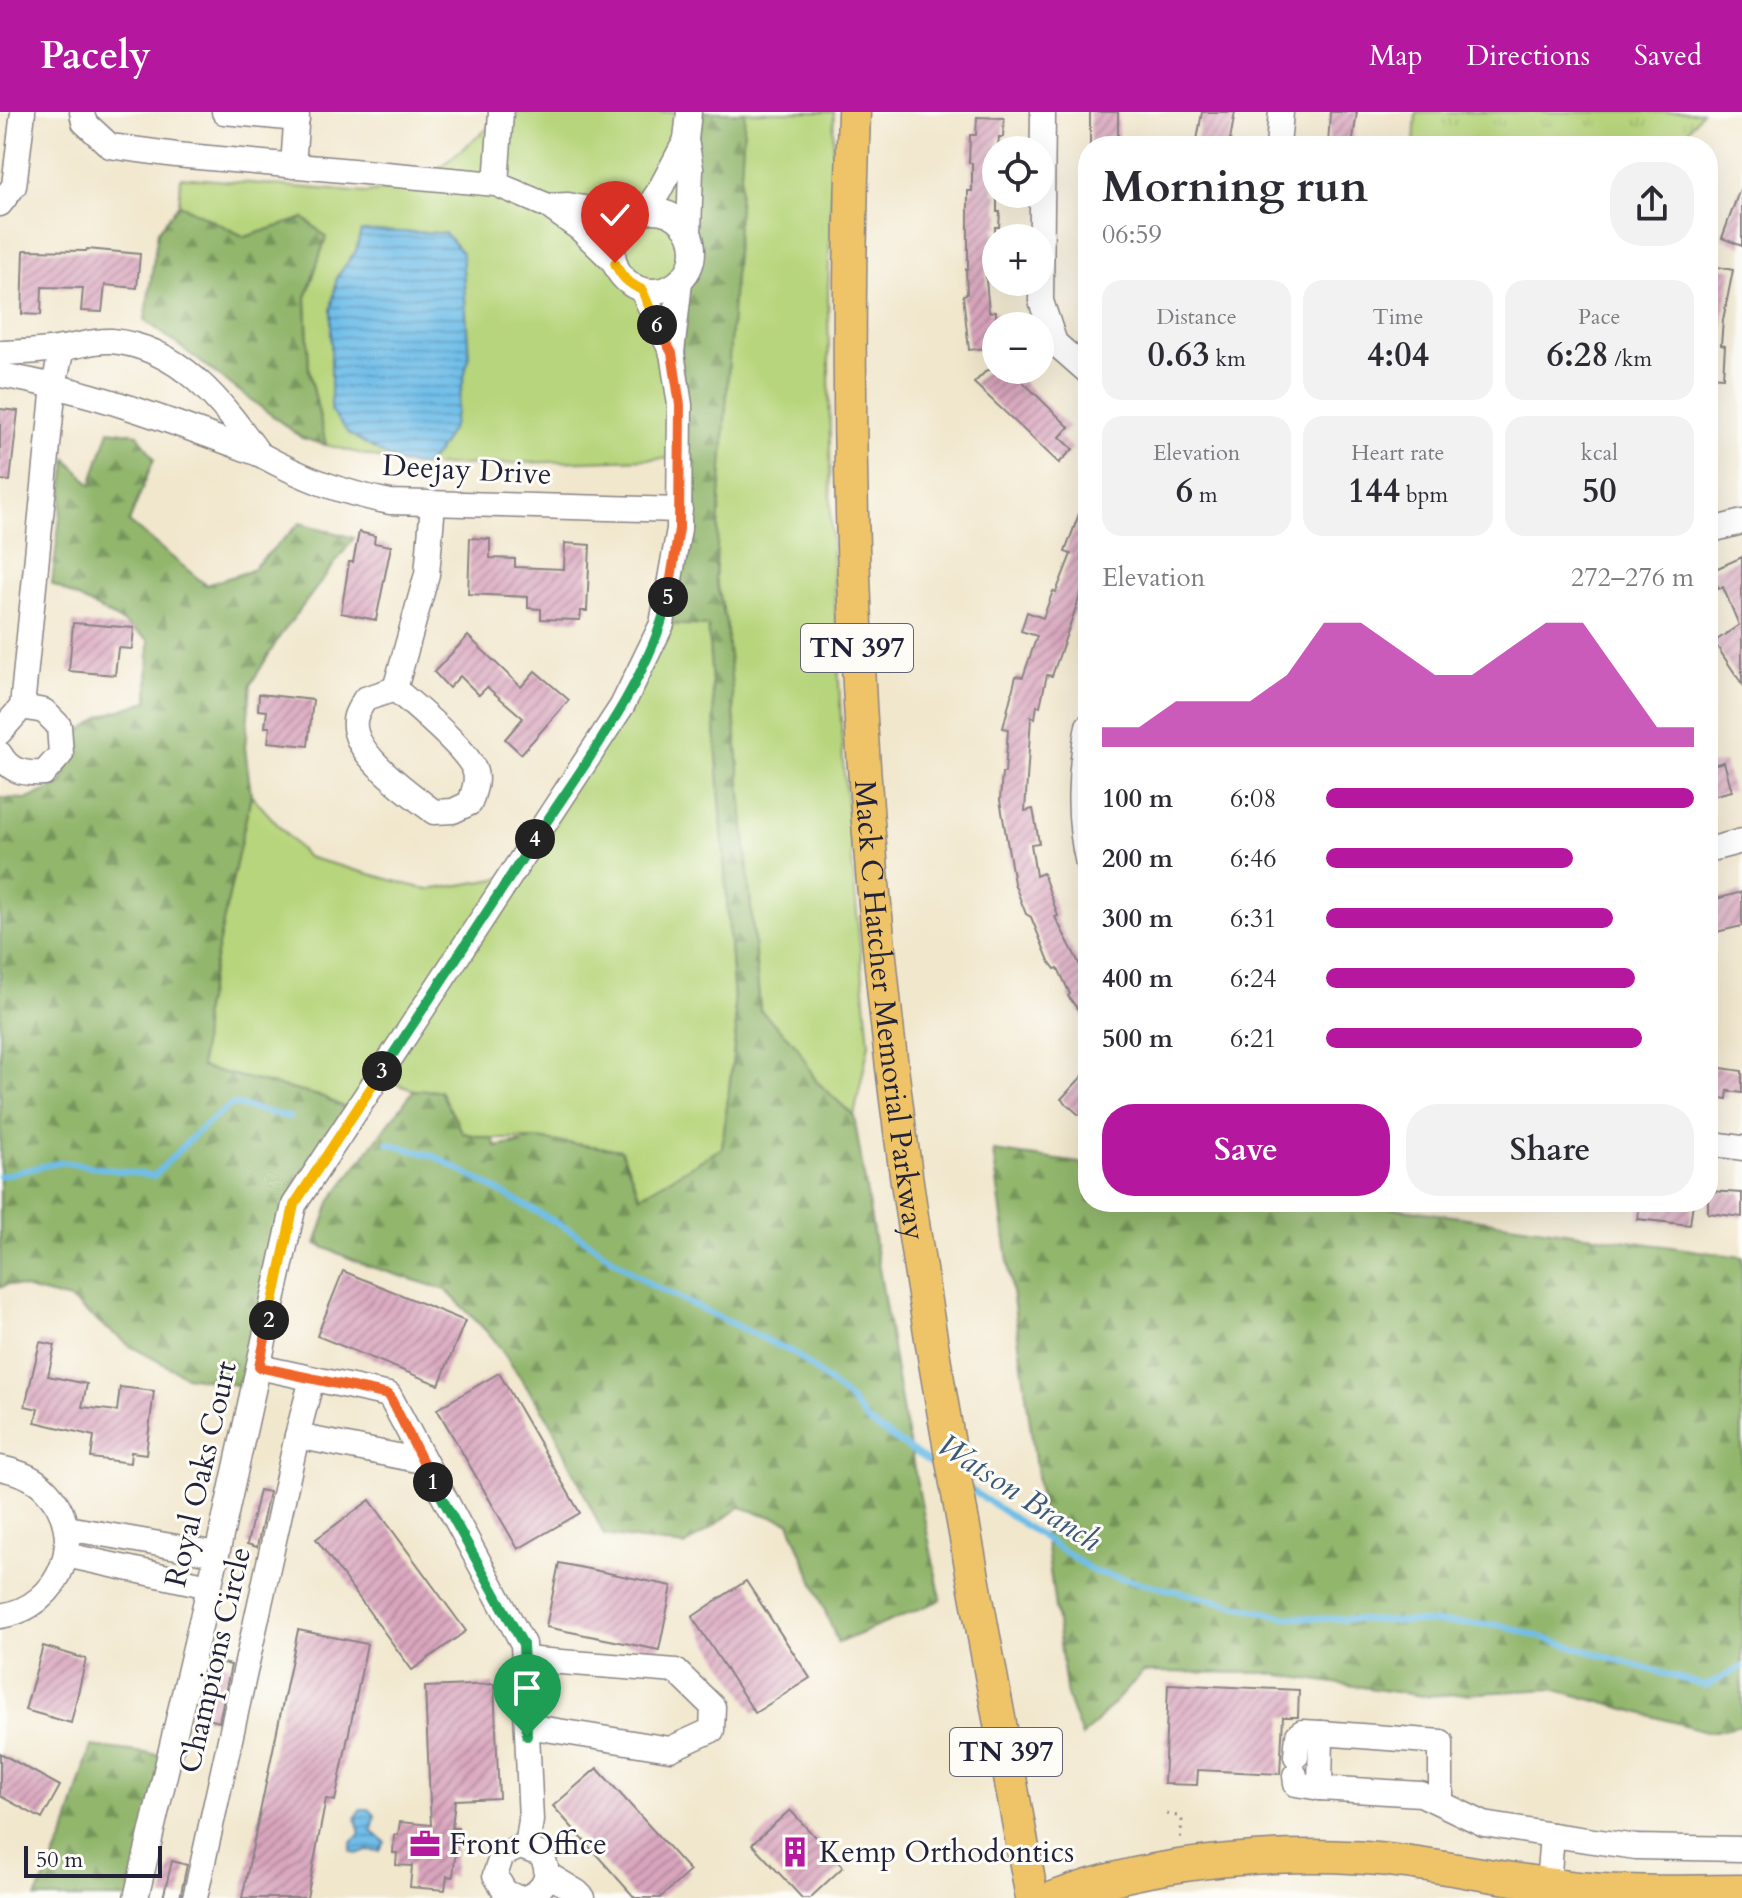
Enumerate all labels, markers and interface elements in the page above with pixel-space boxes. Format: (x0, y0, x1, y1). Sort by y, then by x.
text: Pacely (40, 30, 151, 82)
text: Map (1369, 37, 1423, 75)
text: Directions (1467, 37, 1590, 75)
text: Saved (1634, 37, 1702, 75)
map controls (982, 136, 1054, 384)
button: locate (982, 136, 1054, 208)
text: Morning run (1102, 157, 1368, 217)
button: share (1610, 162, 1694, 246)
pin (581, 181, 649, 263)
icon: check (593, 193, 637, 237)
text: 06:59 (1102, 217, 1162, 252)
button: + (982, 224, 1054, 296)
text: Distance (1156, 302, 1237, 332)
text: Time (1373, 302, 1423, 332)
text: Pace (1578, 302, 1621, 332)
pin: 6 (637, 305, 677, 345)
text: 6 (651, 310, 663, 340)
button: − (982, 312, 1054, 384)
text: 0.63 (1147, 332, 1210, 378)
text: 4:04 (1367, 332, 1429, 378)
text: 6:28 (1547, 332, 1609, 378)
text: km (1210, 344, 1246, 374)
text: /km (1609, 344, 1652, 374)
text: Elevation (1153, 438, 1240, 468)
text: Heart rate (1351, 438, 1445, 468)
text: kcal (1581, 438, 1618, 468)
street label: Deejay Drive (381, 445, 553, 495)
text: 6 (1176, 468, 1193, 514)
text: 144 (1348, 468, 1400, 514)
text: 50 (1582, 468, 1617, 514)
text: m (1193, 480, 1218, 510)
text: bpm (1400, 480, 1448, 510)
text: Elevation (1102, 560, 1205, 595)
text: 272–276 m (1571, 560, 1694, 595)
pin: 5 (648, 577, 688, 617)
text: 5 (662, 582, 674, 612)
road number: TN 397 (801, 624, 913, 672)
street label: Mack C Hatcher Memorial Parkway (844, 779, 936, 1243)
text: 100 m (1102, 781, 1173, 816)
text: 6:08 (1230, 781, 1277, 816)
pin: 4 (515, 819, 555, 859)
text: 4 (529, 824, 541, 854)
text: 200 m (1102, 841, 1173, 876)
text: 6:46 (1230, 841, 1277, 876)
text: 300 m (1102, 901, 1173, 936)
text: 6:31 (1230, 901, 1277, 936)
text: 400 m (1102, 961, 1173, 996)
text: 6:24 (1230, 961, 1277, 996)
text: 500 m (1102, 1021, 1173, 1056)
text: 6:21 (1230, 1021, 1277, 1056)
pin: 3 (362, 1051, 402, 1091)
text: 3 (376, 1056, 388, 1086)
button: Save (1102, 1104, 1390, 1196)
button: Share (1406, 1104, 1694, 1196)
pin: 2 (249, 1300, 289, 1340)
text: 2 (263, 1305, 275, 1335)
street label: Royal Oaks Court (155, 1357, 247, 1591)
water label: Watson Branch (928, 1423, 1110, 1563)
pin: 1 (413, 1462, 453, 1502)
text: 1 (427, 1467, 439, 1497)
street label: Champions Circle (169, 1543, 261, 1777)
pin (493, 1654, 561, 1736)
icon: arrive (505, 1666, 549, 1710)
road number: TN 397 (950, 1728, 1062, 1776)
place label: Front Office (449, 1824, 607, 1865)
office icon: Front Office (408, 1827, 442, 1861)
place label: Kemp Orthodontics (819, 1832, 1074, 1873)
building icon: Kemp Orthodontics (778, 1835, 812, 1869)
scale bar (24, 1842, 162, 1878)
text: 50 m (36, 1845, 83, 1875)

